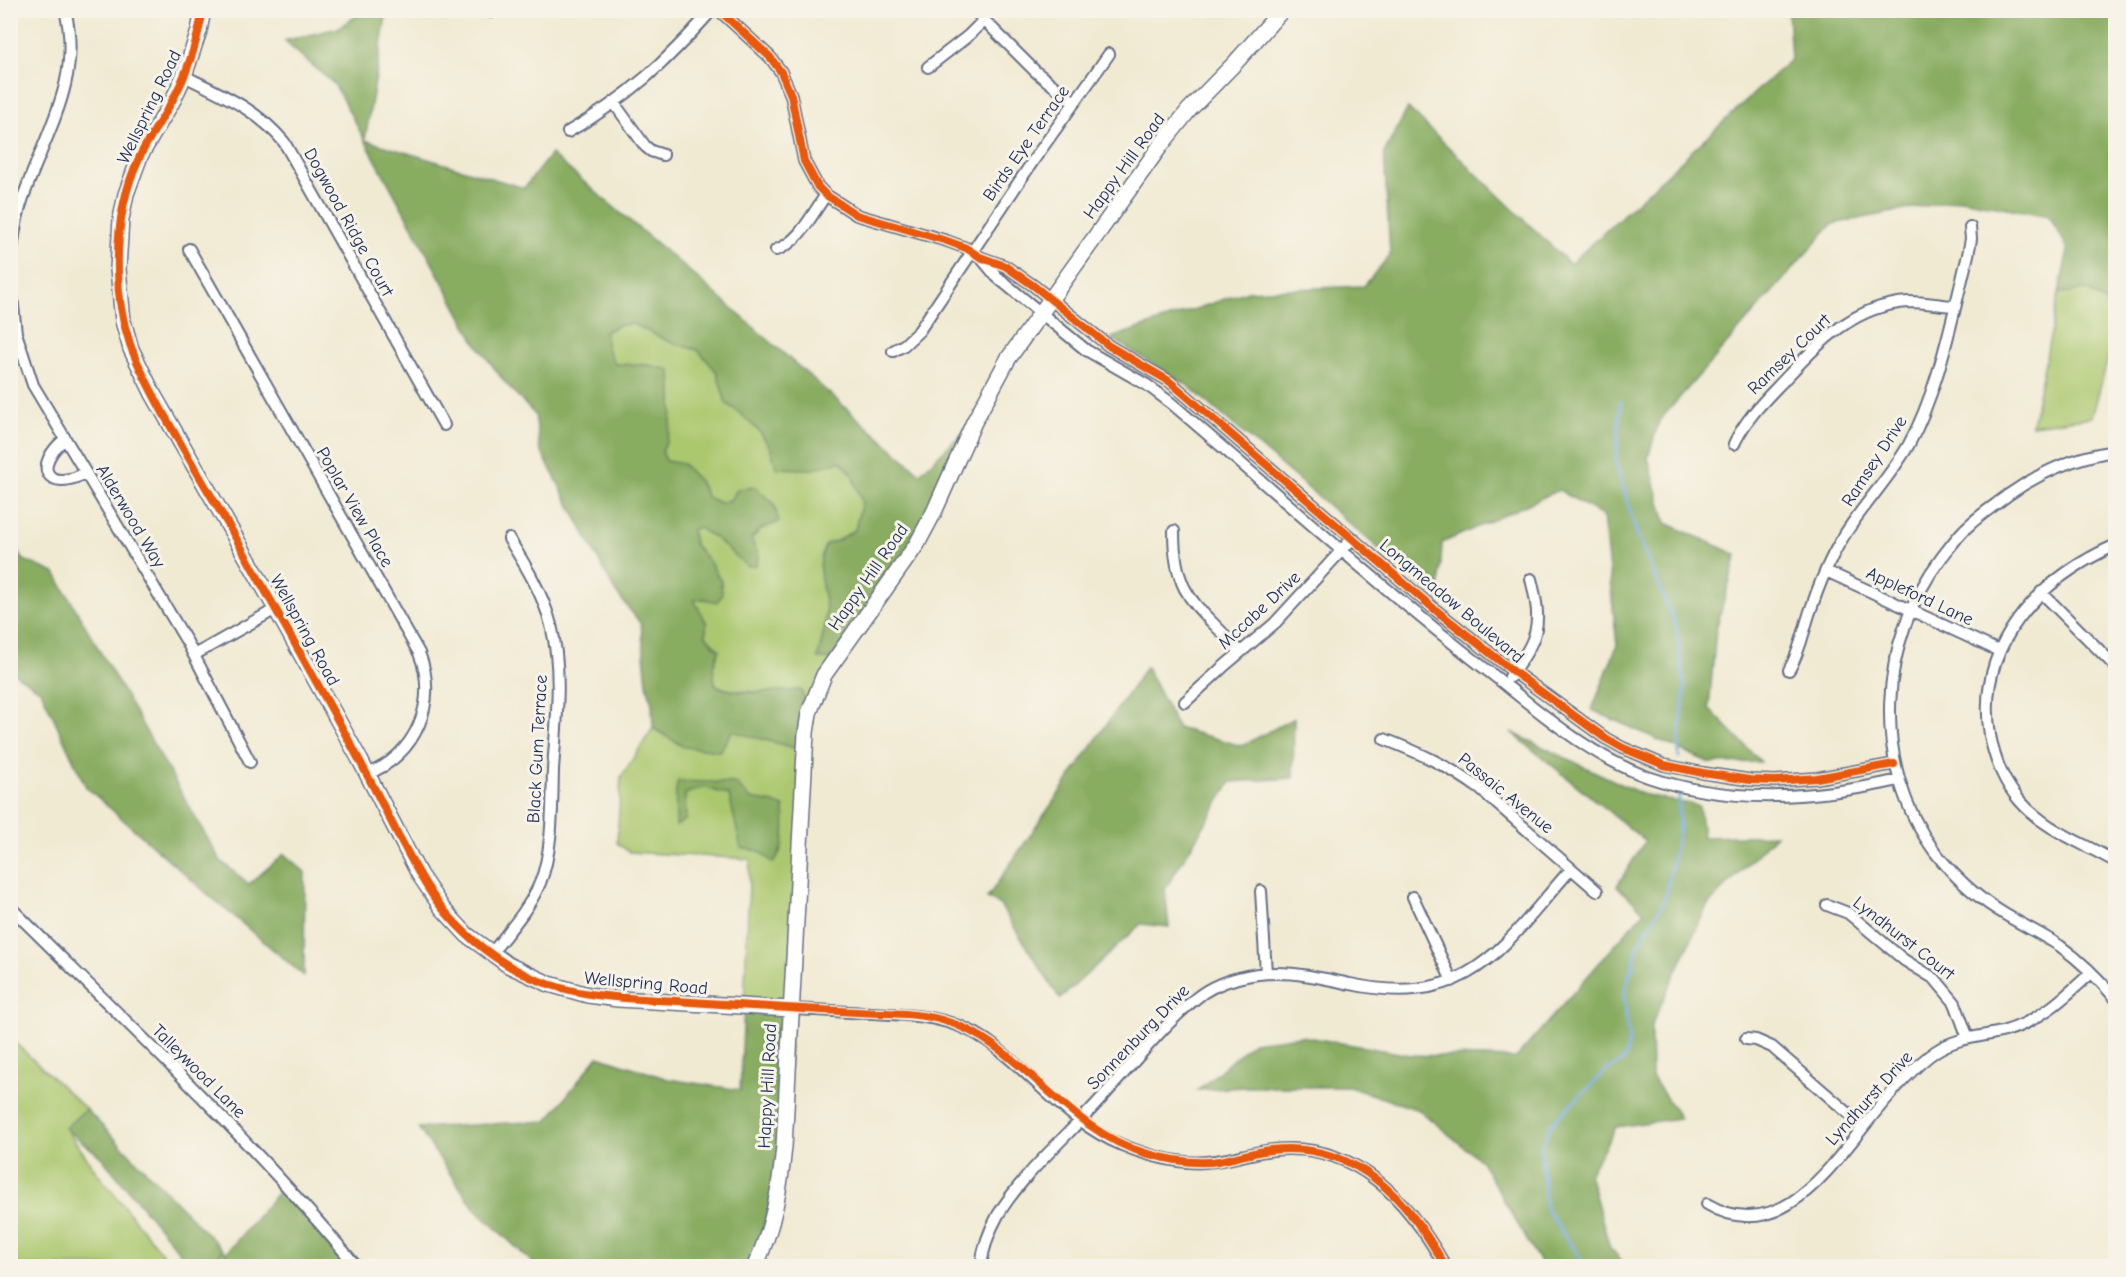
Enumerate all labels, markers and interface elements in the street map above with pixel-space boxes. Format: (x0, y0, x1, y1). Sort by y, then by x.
street label: Wellspring Road (113, 47, 186, 168)
street label: Birds Eye Terrace (979, 81, 1074, 205)
street label: Happy Hill Road (1079, 109, 1170, 223)
street label: Dogwood Ridge Court (299, 144, 398, 301)
street label: Ramsey Court (1743, 309, 1836, 399)
street label: Ramsey Drive (1837, 412, 1912, 511)
street label: Poplar View Place (312, 443, 397, 571)
street label: Alderwood Way (91, 461, 170, 573)
street label: Happy Hill Road (824, 520, 913, 635)
street label: Longmeadow Boulevard (1375, 535, 1528, 668)
street label: Appleford Lane (1863, 562, 1977, 630)
street label: Mccabe Drive (1214, 567, 1305, 654)
street label: Wellspring Road (265, 571, 344, 690)
street label: Black Gum Terrace (523, 674, 552, 824)
street label: Passaic Avenue (1454, 749, 1558, 838)
street label: Lyndhurst Court (1849, 892, 1959, 985)
street label: Wellspring Road (583, 968, 709, 999)
street label: Sonnenburg Drive (1083, 980, 1194, 1094)
street label: Talleywood Lane (147, 1020, 250, 1123)
street label: Happy Hill Road (754, 1023, 781, 1149)
street label: Lyndhurst Drive (1821, 1047, 1917, 1150)

